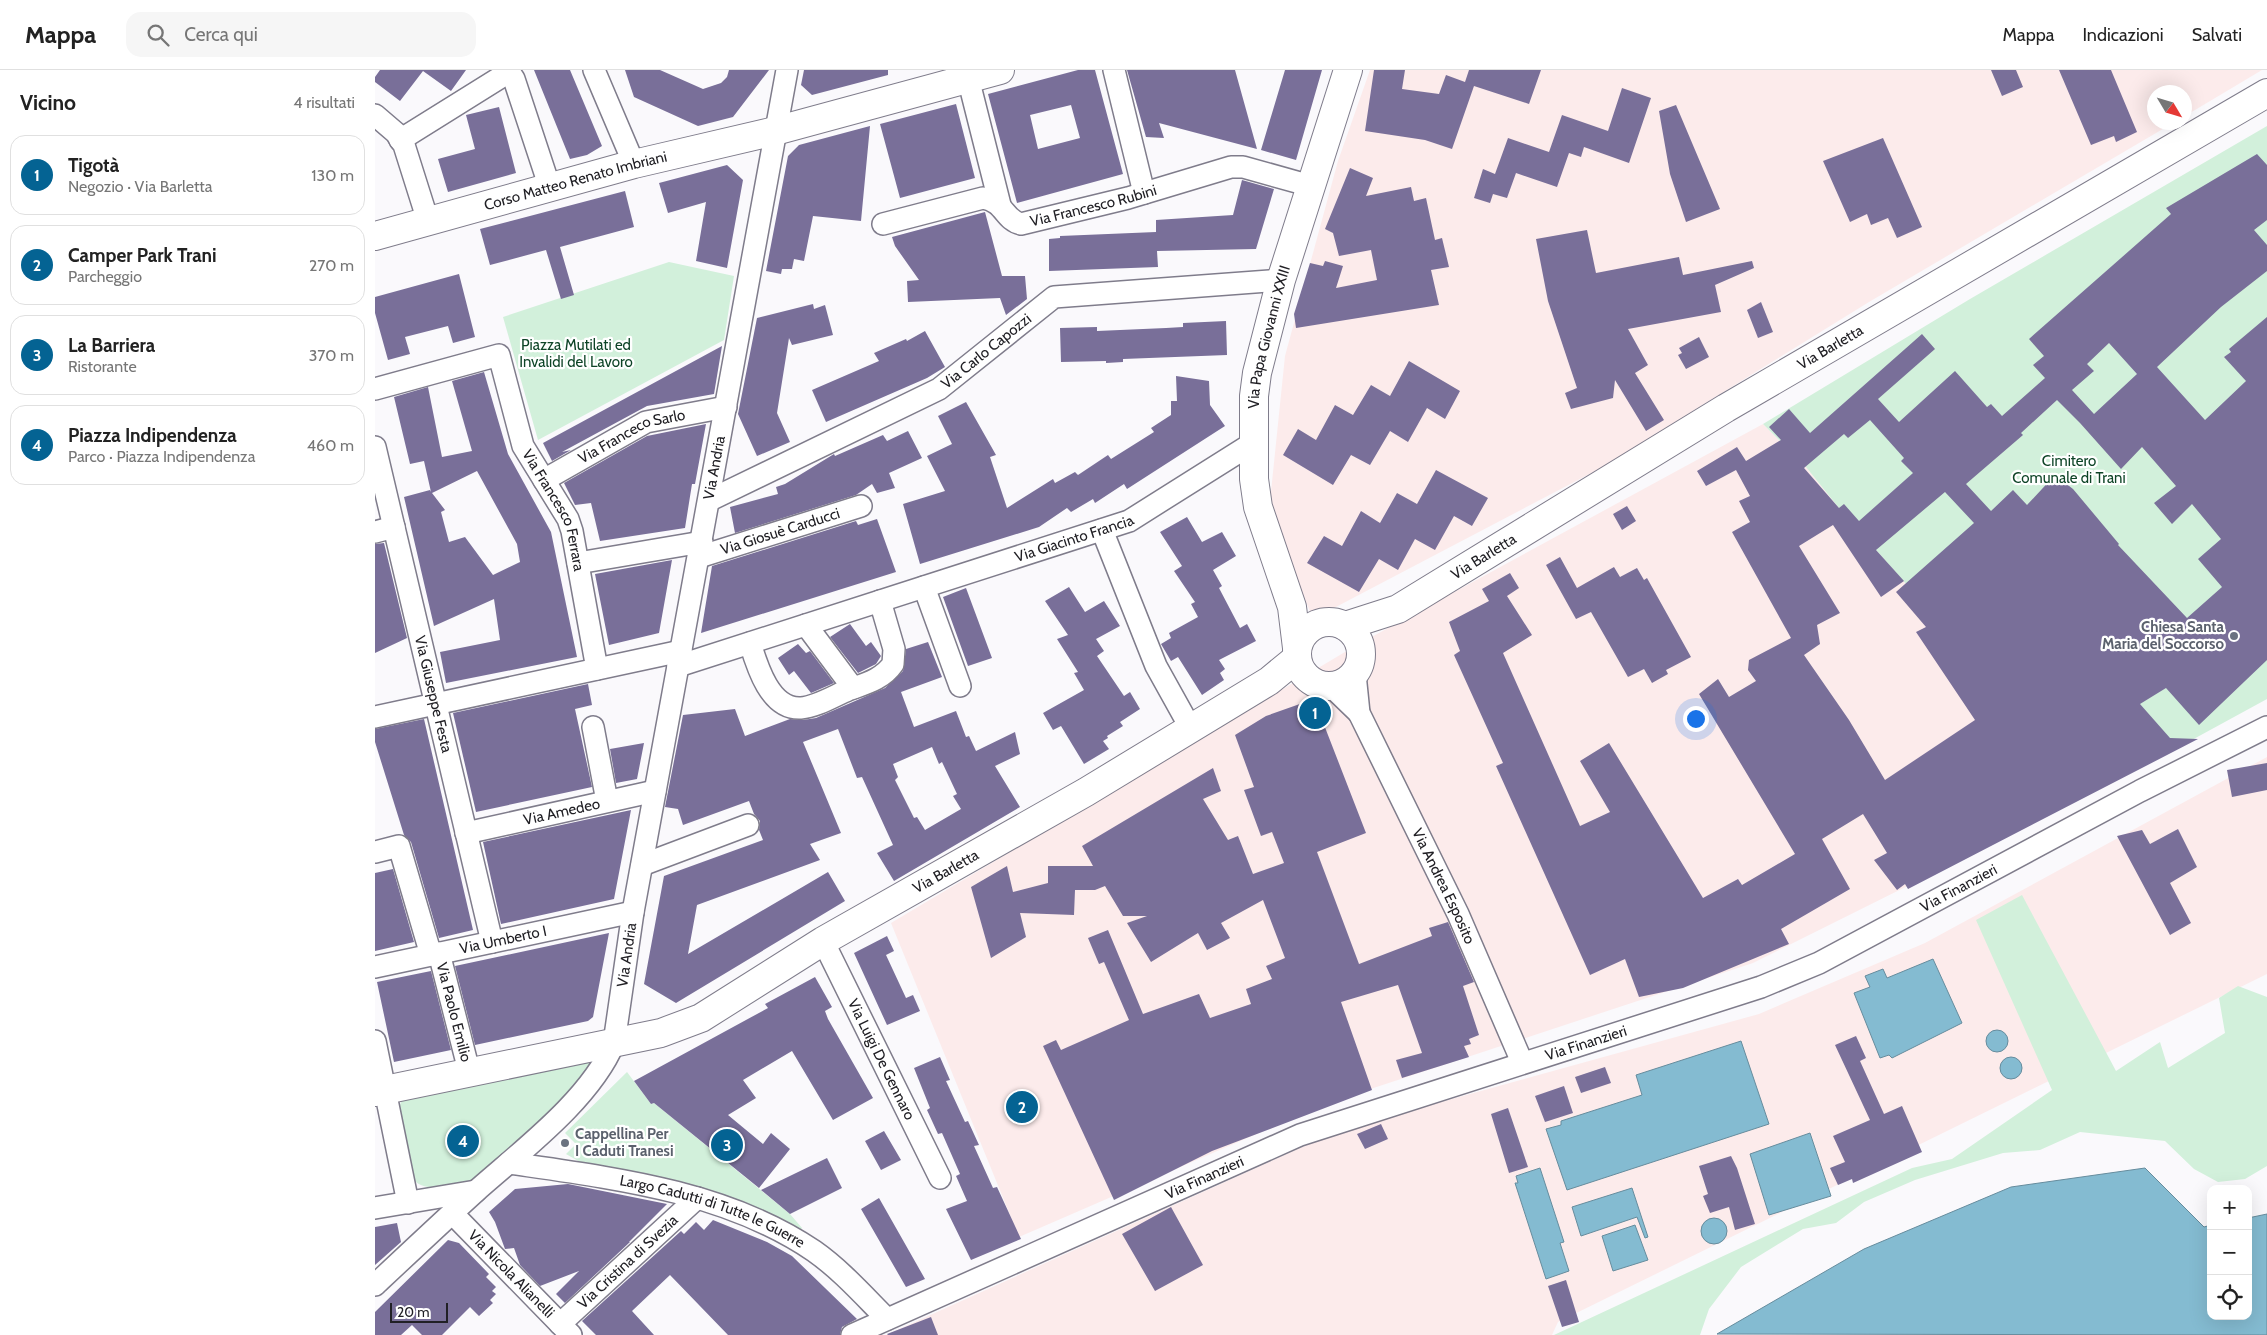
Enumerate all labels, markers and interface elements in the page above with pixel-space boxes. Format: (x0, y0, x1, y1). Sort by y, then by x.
search box (126, 12, 476, 57)
text: Mappa (25, 20, 96, 49)
icon: search (144, 21, 172, 49)
text: Cerca qui (184, 23, 258, 46)
text: Mappa (2003, 24, 2054, 46)
text: Indicazioni (2082, 24, 2164, 46)
text: Salvati (2192, 24, 2242, 46)
north arrow (2147, 85, 2192, 130)
text: Vicino (20, 90, 76, 115)
text: 4 risultati (293, 93, 355, 112)
street label: Corso Matteo Renato Imbriani (482, 148, 669, 214)
text: Tigotà (68, 154, 119, 177)
text: 1 (34, 166, 40, 185)
text: 130 m (311, 166, 354, 185)
text: Negozio · Via Barletta (68, 177, 212, 196)
street label: Via Francesco Rubini (1028, 181, 1159, 230)
text: Camper Park Trani (68, 244, 217, 267)
text: 2 (33, 256, 41, 275)
text: 270 m (309, 256, 354, 275)
street label: Via Papa Giovanni XXIII (1245, 263, 1294, 408)
text: Parcheggio (68, 267, 142, 286)
street label: Via Carlo Capozzi (938, 310, 1035, 393)
street label: Via Barletta (1794, 321, 1867, 373)
text: La Barriera (68, 334, 155, 357)
park label: Piazza Mutilati ed Invalidi del Lavoro (519, 336, 633, 371)
text: 3 (33, 346, 41, 365)
text: 370 m (309, 346, 354, 365)
text: Ristorante (68, 357, 137, 376)
street label: Via Franceco Sarlo (575, 406, 687, 468)
text: Piazza Indipendenza (68, 424, 237, 447)
street label: Via Andria (700, 434, 729, 501)
text: 4 (32, 436, 42, 455)
text: 460 m (307, 436, 354, 455)
street label: Via Francesco Ferrara (518, 446, 588, 573)
text: Parco · Piazza Indipendenza (68, 447, 255, 466)
park label: Cimitero Comunale di Trani (2012, 452, 2126, 487)
street label: Via Giosuè Carducci (718, 504, 842, 559)
street label: Via Giacinto Francia (1013, 511, 1138, 566)
street label: Via Barletta (1448, 529, 1520, 583)
place label: Chiesa Santa Maria del Soccorso (2102, 618, 2225, 653)
marker: Chiesa Santa Maria del Soccorso (2228, 630, 2240, 642)
street label: Via Giuseppe Festa (411, 634, 456, 755)
pin: 1 (1299, 694, 1331, 732)
your location (1683, 706, 1709, 732)
street label: Via Amedeo (522, 795, 602, 829)
street label: Via Andrea Esposito (1408, 825, 1479, 947)
street label: Via Barletta (909, 845, 983, 897)
street label: Via Finanzieri (1917, 860, 2000, 916)
street label: Via Andria (613, 921, 640, 988)
street label: Via Umberto I (458, 922, 548, 958)
street label: Via Paolo Emilio (433, 960, 475, 1064)
street label: Via Luigi De Gennaro (844, 996, 919, 1123)
street label: Via Finanzieri (1543, 1022, 1629, 1065)
pin: 2 (1006, 1088, 1038, 1126)
pin: 4 (447, 1122, 479, 1160)
place label: Cappellina Per I Caduti Tranesi (575, 1125, 674, 1160)
pin: 3 (711, 1126, 743, 1164)
marker: Cappellina Per I Caduti Tranesi (559, 1137, 571, 1149)
street label: Via Finanzieri (1162, 1152, 1247, 1203)
street label: Largo Cadutti di Tutte le Guerre (618, 1171, 808, 1252)
map controls (2207, 1185, 2252, 1320)
button: + (2207, 1185, 2252, 1230)
street label: Via Cristina di Svezia (574, 1211, 682, 1312)
street label: Via Nicola Alianelli (465, 1226, 558, 1322)
button: − (2207, 1230, 2252, 1275)
button: locate (2207, 1275, 2252, 1320)
scale bar (390, 1300, 447, 1323)
text: 20 m (397, 1303, 430, 1321)

